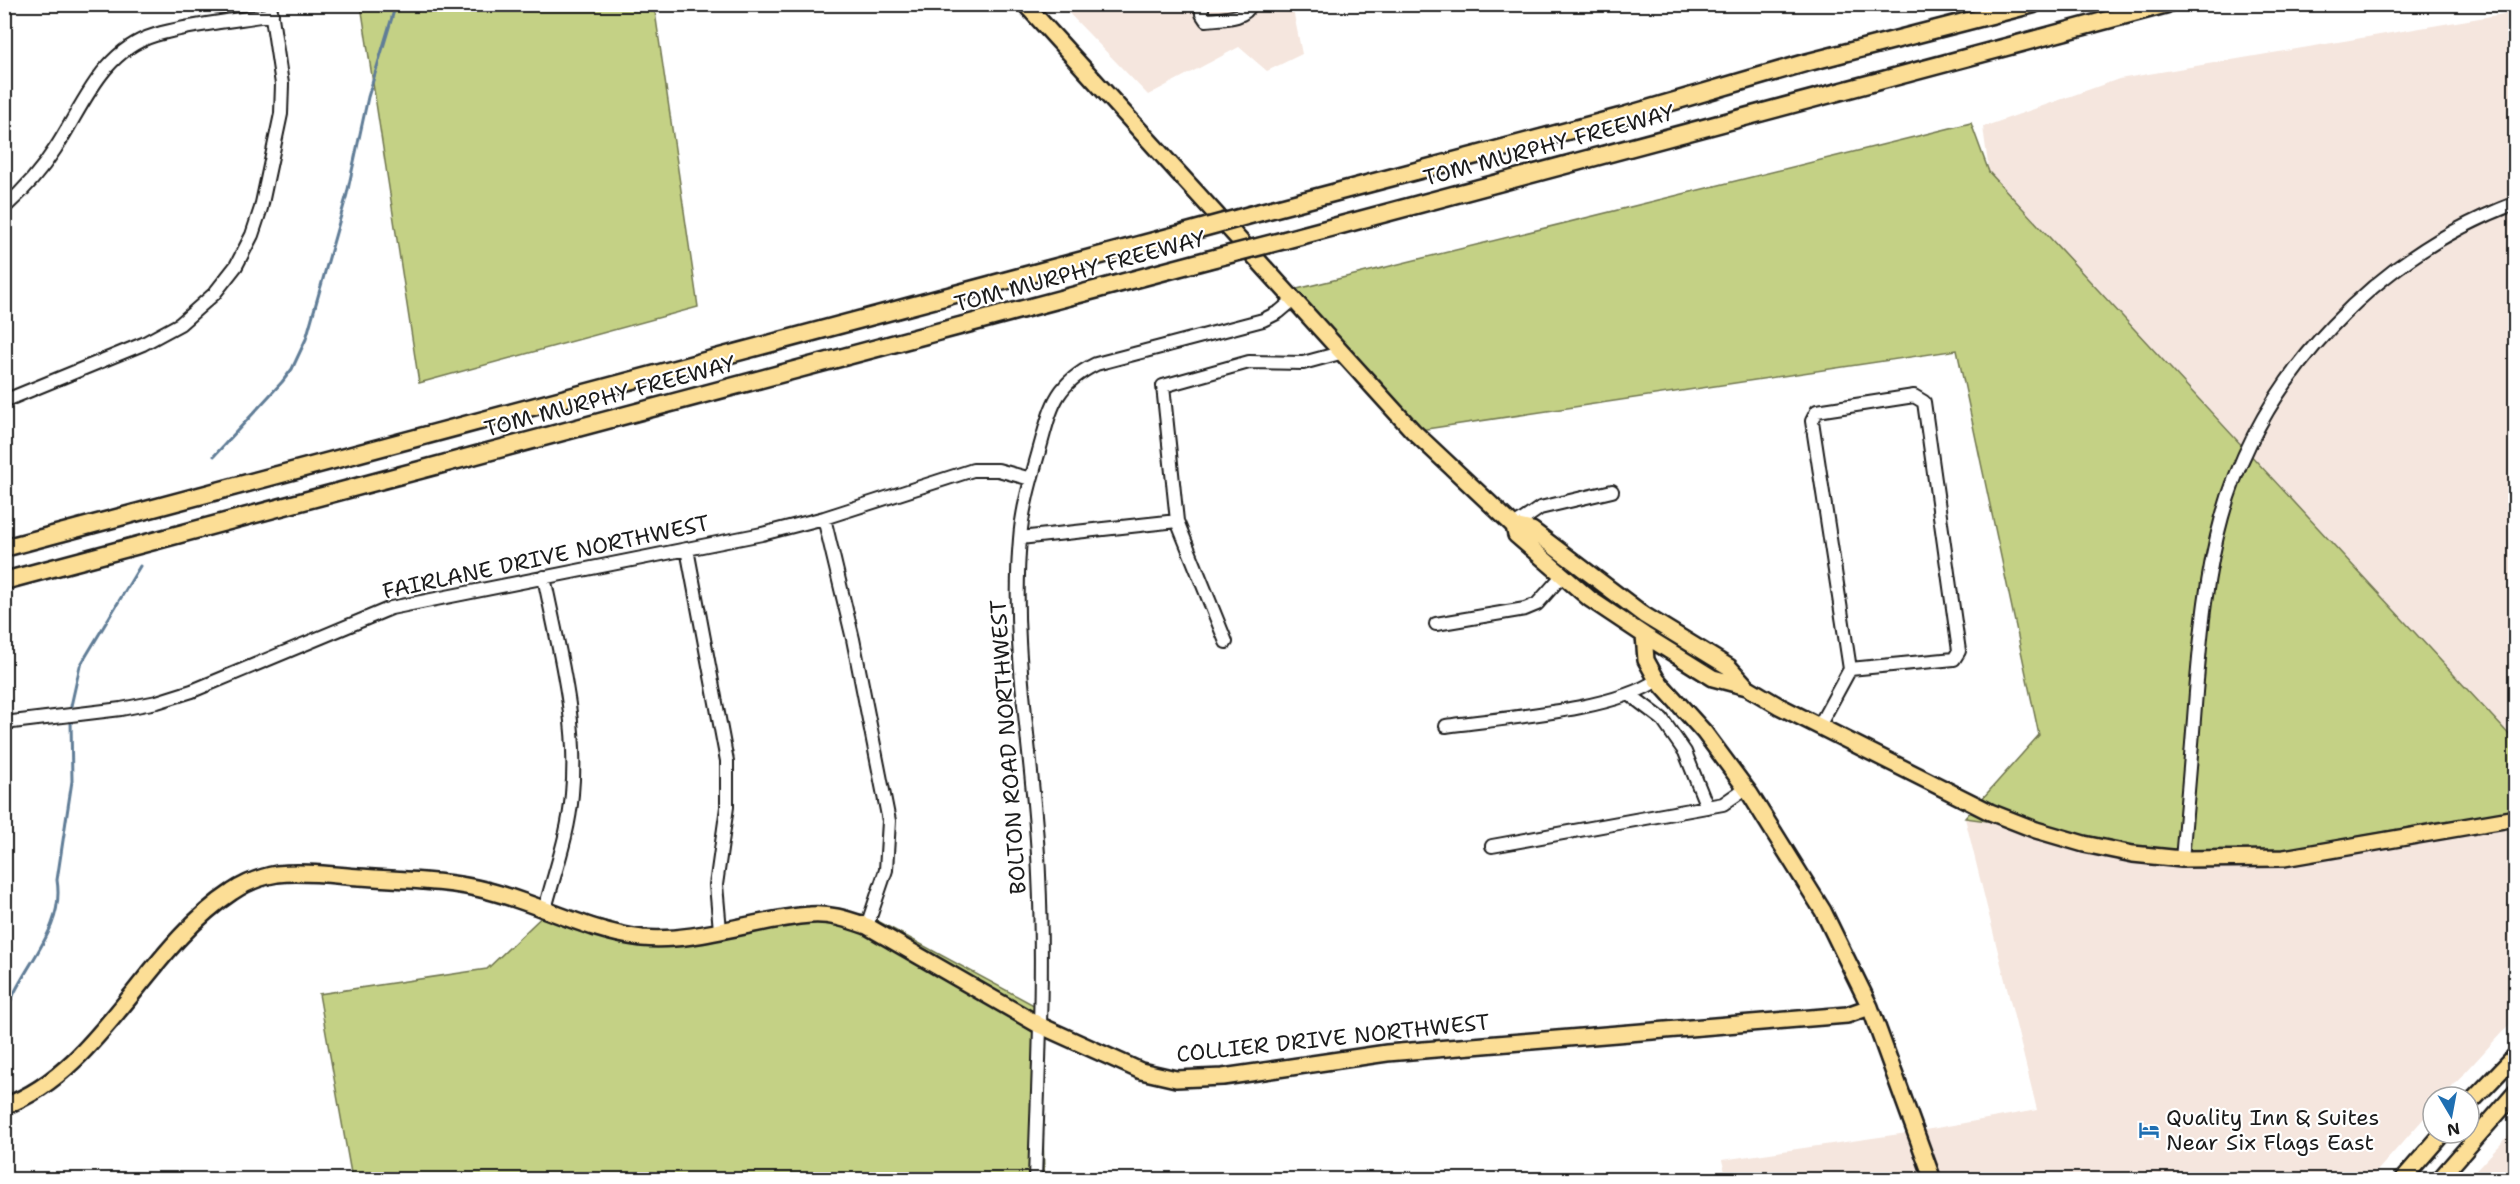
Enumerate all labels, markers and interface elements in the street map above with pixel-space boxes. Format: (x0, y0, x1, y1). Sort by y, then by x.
street label: TOM MURPHY FREEWAY (1420, 97, 1678, 193)
street label: TOM MURPHY FREEWAY (951, 223, 1209, 319)
street label: TOM MURPHY FREEWAY (481, 348, 739, 444)
street label: FAIRLANE DRIVE NORTHWEST (380, 508, 713, 606)
street label: BOLTON ROAD NORTHWEST (983, 598, 1033, 895)
street label: COLLIER DRIVE NORTHWEST (1175, 1007, 1491, 1069)
north arrow (2421, 1085, 2481, 1145)
place label: Quality Inn & Suites Near Six Flags East (2166, 1103, 2379, 1157)
hotel icon: Quality Inn & Suites Near Six Flags East (2137, 1118, 2161, 1142)
text: N (2445, 1118, 2462, 1141)

